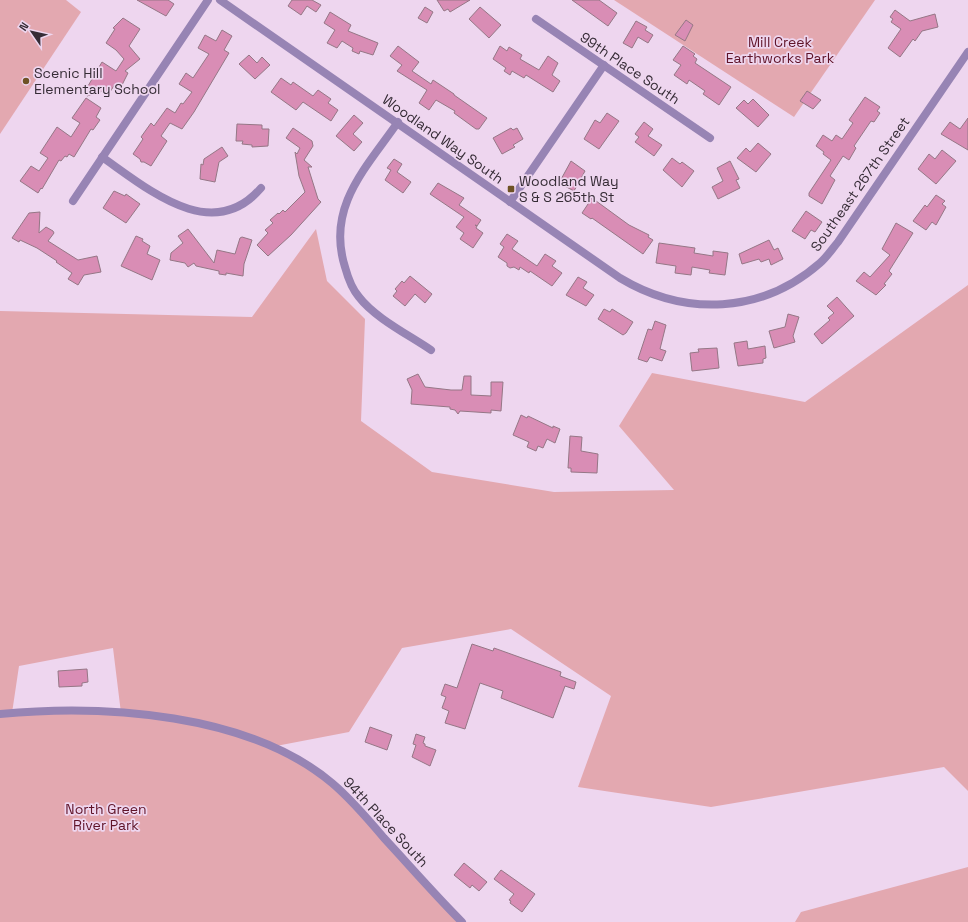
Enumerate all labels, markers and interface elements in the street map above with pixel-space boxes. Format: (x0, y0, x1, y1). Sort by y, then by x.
north arrow (12, 12, 52, 52)
text: N (16, 19, 32, 33)
street label: 99th Place South (577, 28, 683, 108)
park label: Mill Creek Earthworks Park (726, 33, 835, 67)
place label: Scenic Hill Elementary School (34, 64, 160, 98)
marker: Scenic Hill Elementary School (21, 76, 31, 86)
street label: Woodland Way South (379, 90, 507, 188)
street label: Southeast 267th Street (807, 113, 913, 255)
place label: Woodland Way S & S 265th St (519, 172, 619, 206)
marker: Woodland Way S & S 265th St (506, 184, 516, 194)
street label: 94th Place South (340, 773, 432, 871)
park label: North Green River Park (65, 800, 147, 834)

